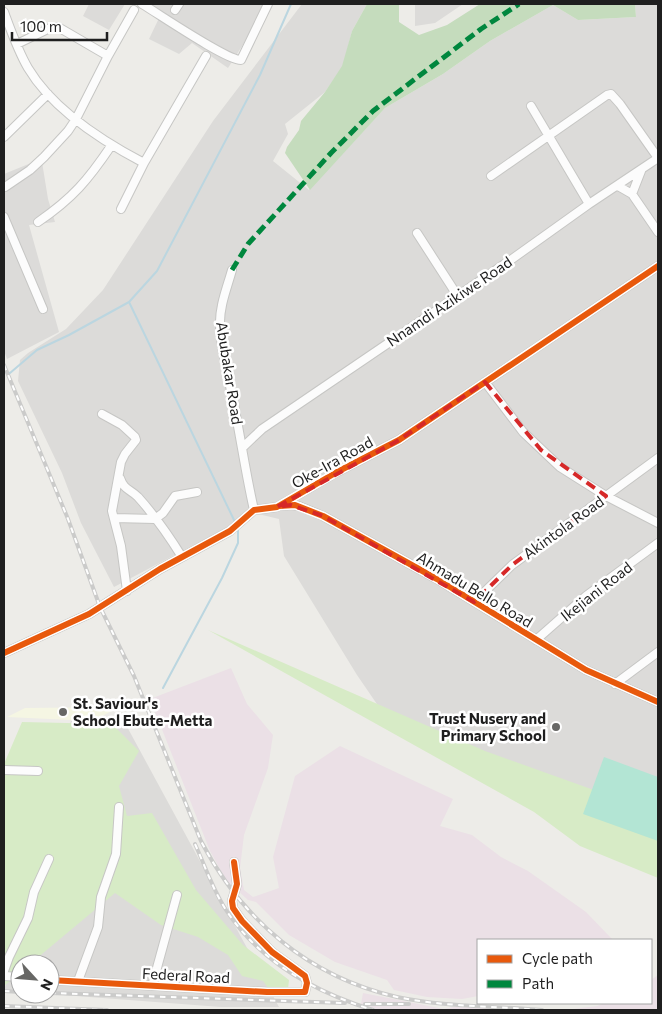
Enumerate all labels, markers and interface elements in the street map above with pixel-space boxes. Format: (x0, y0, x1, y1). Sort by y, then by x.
scale bar (12, 10, 108, 42)
text: 100 m (20, 17, 62, 35)
street label: Nnamdi Azikiwe Road (383, 252, 515, 350)
street label: Abubakar Road (213, 320, 247, 426)
street label: Oke-Ira Road (288, 432, 376, 492)
street label: Akintola Road (519, 492, 607, 562)
street label: Ahmadu Bello Road (414, 547, 536, 631)
street label: Ikejiani Road (557, 558, 635, 624)
place label: St. Saviour's School Ebute-Metta (73, 694, 213, 729)
marker: St. Saviour's School Ebute-Metta (57, 706, 69, 718)
place label: Trust Nusery and Primary School (429, 709, 546, 744)
marker: Trust Nusery and Primary School (550, 721, 562, 733)
legend (477, 939, 652, 1004)
text: Cycle path (522, 949, 593, 967)
north arrow (10, 954, 60, 1004)
street label: Federal Road (142, 964, 230, 986)
text: Path (522, 974, 554, 992)
text: N (37, 976, 57, 993)

